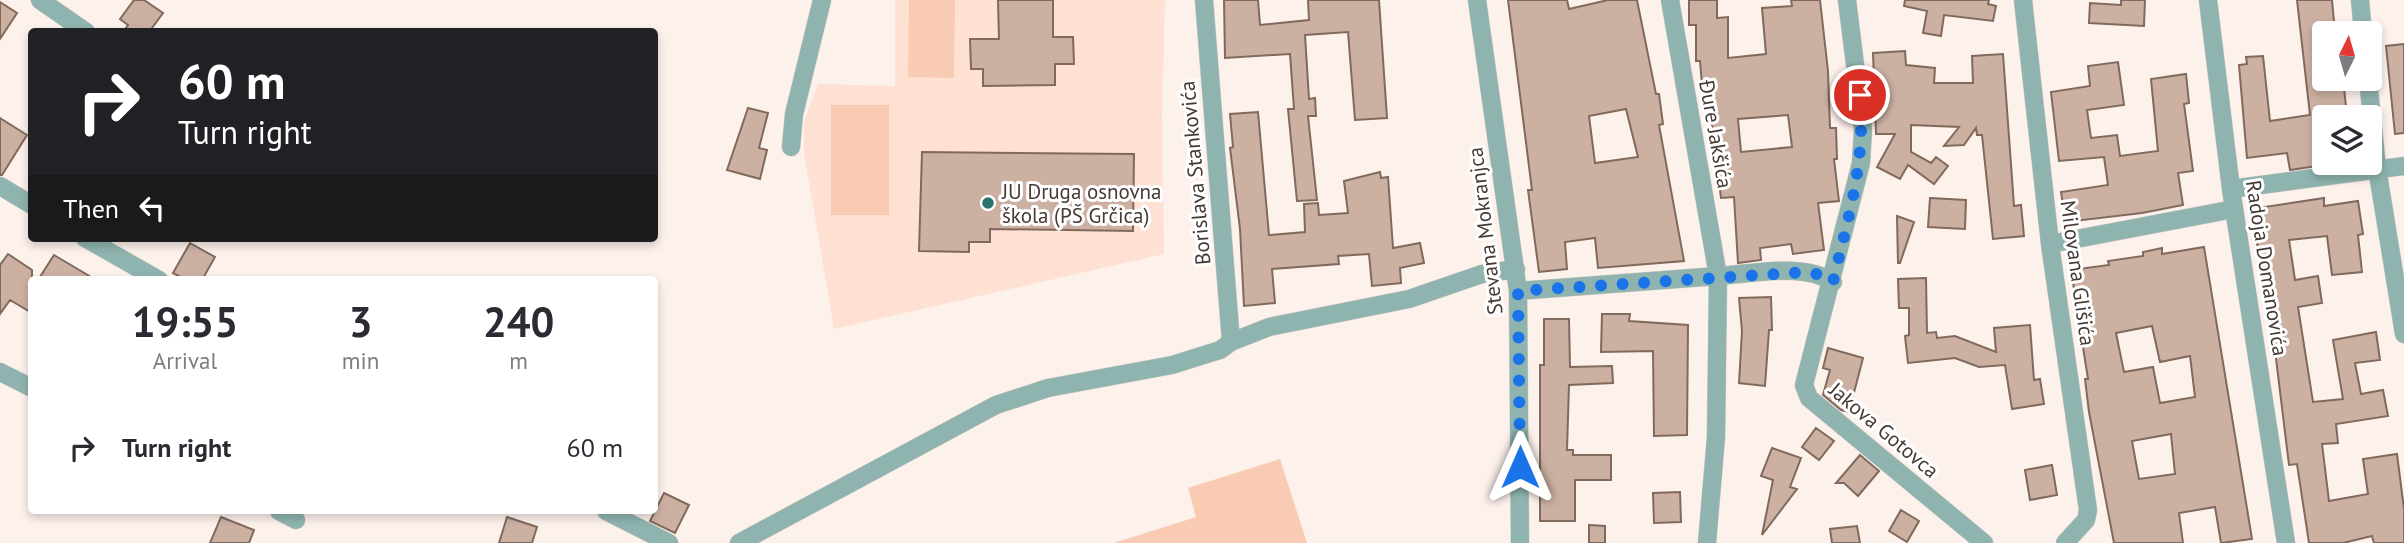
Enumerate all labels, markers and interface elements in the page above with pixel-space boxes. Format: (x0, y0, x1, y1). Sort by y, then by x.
north arrow (2312, 21, 2382, 91)
map controls (2312, 21, 2382, 175)
text: 60 m (178, 49, 285, 113)
icon: right (63, 56, 154, 147)
pin (1830, 65, 1890, 125)
icon: arrive (1841, 76, 1879, 114)
street label: Đure Jakšića (1693, 77, 1739, 190)
street label: Borislava Stankovića (1174, 80, 1216, 266)
button: layers (2312, 105, 2382, 175)
text: Turn right (178, 111, 312, 153)
street label: Stevana Mokranjca (1461, 146, 1509, 316)
place label: JU Druga osnovna škola (PŠ Grčica) (1001, 178, 1162, 229)
street label: Radoja Domanovića (2240, 178, 2294, 358)
icon: left (133, 189, 171, 227)
text: Then (63, 192, 119, 225)
marker: JU Druga osnovna škola (PŠ Grčica) (980, 195, 996, 211)
street label: Milovana Glišića (2054, 199, 2102, 347)
text: 19:55 (132, 294, 238, 349)
text: 3 (349, 294, 372, 349)
text: 240 (483, 294, 554, 349)
text: Arrival (153, 346, 217, 375)
text: min (342, 346, 379, 375)
text: m (509, 346, 528, 375)
street label: Jakova Gotovca (1823, 376, 1944, 484)
icon: right (63, 429, 101, 467)
position arrow (1483, 430, 1557, 504)
text: Turn right (122, 431, 231, 464)
text: 60 m (567, 431, 623, 464)

